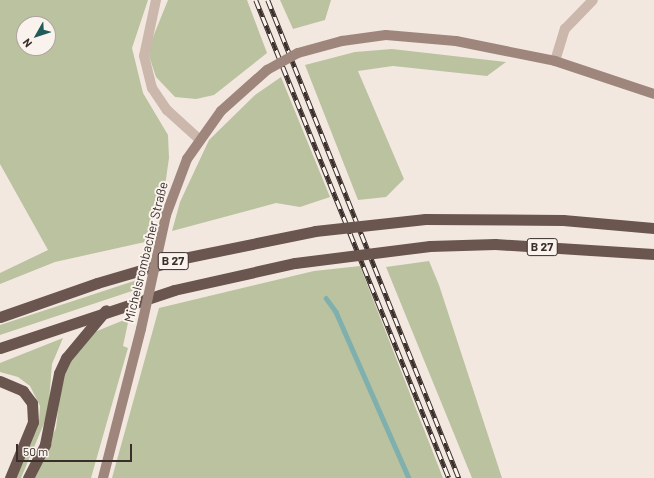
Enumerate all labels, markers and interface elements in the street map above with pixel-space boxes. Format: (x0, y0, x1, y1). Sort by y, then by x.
north arrow (16, 16, 56, 56)
text: N (20, 36, 34, 50)
street label: Michelsrombacher Straße (121, 180, 171, 324)
road number: B 27 (526, 237, 558, 257)
road number: B 27 (157, 251, 189, 271)
scale bar (18, 436, 134, 462)
text: 50 m (23, 444, 48, 458)

